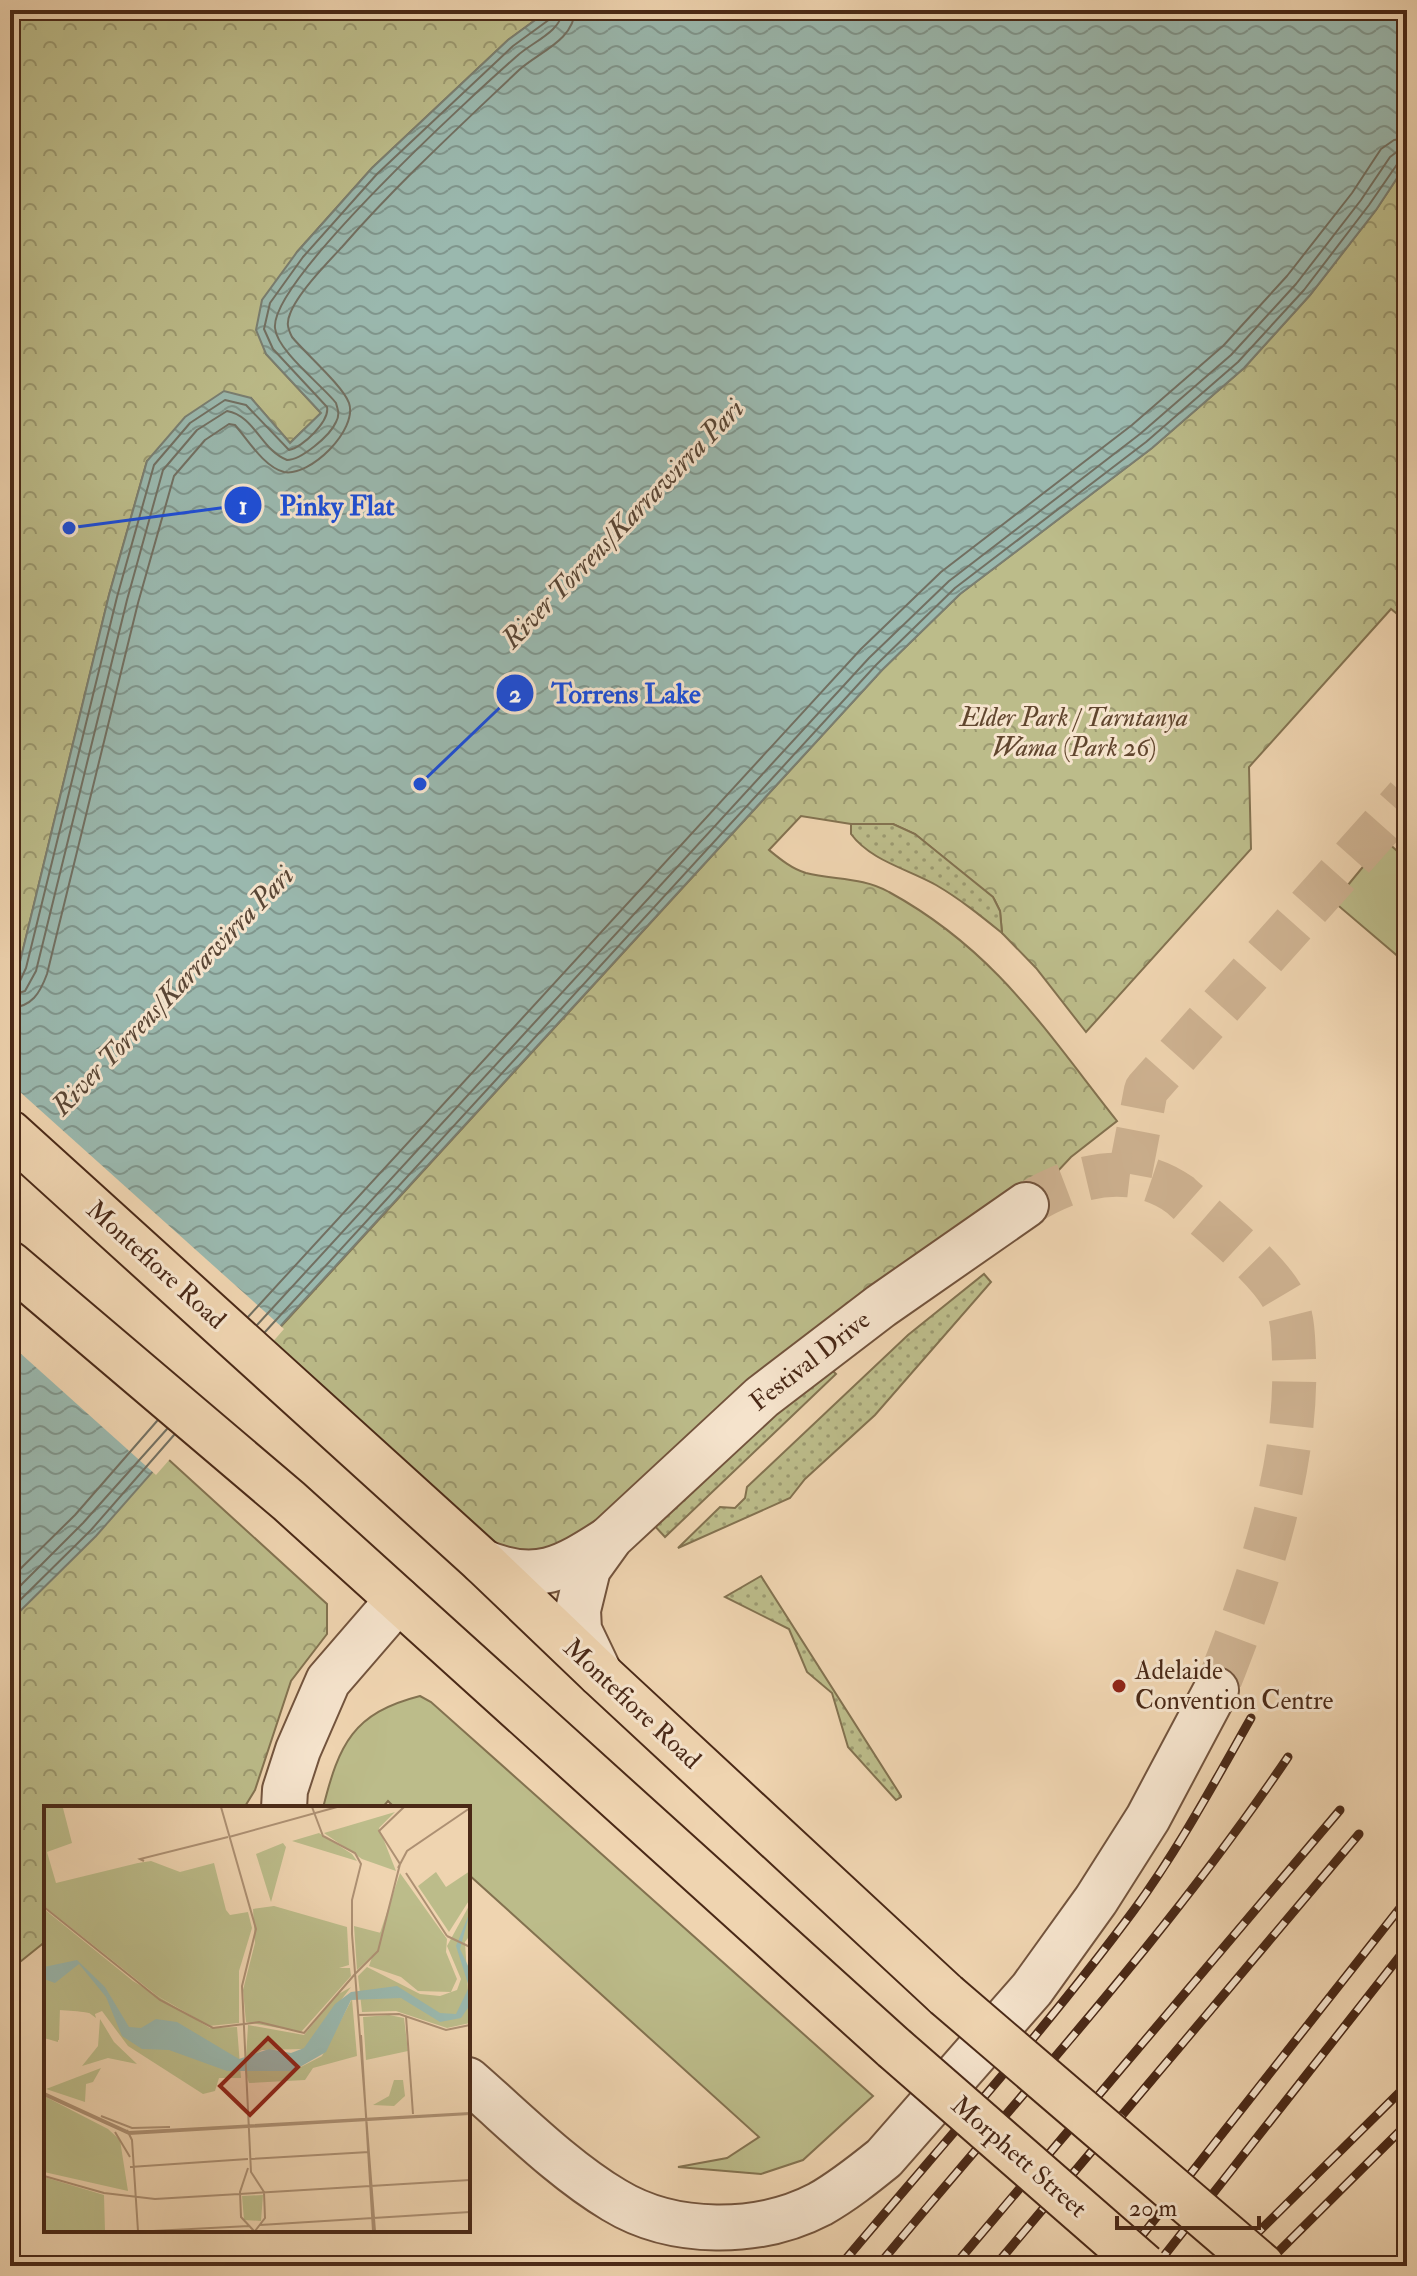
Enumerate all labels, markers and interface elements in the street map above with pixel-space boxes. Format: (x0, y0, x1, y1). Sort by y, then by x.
water label: River Torrens/Karrawirra Pari (494, 391, 752, 657)
callout: Pinky Flat (223, 479, 410, 531)
text: Pinky Flat (279, 489, 395, 524)
text: 1 (239, 491, 247, 522)
callout: Torrens Lake (495, 667, 717, 719)
text: Torrens Lake (550, 677, 701, 712)
text: 2 (509, 679, 521, 710)
park label: Elder Park / Tarntanya Wama (Park 26) (958, 702, 1188, 764)
water label: River Torrens/Karrawirra Pari (44, 858, 302, 1124)
street label: Montefiore Road (80, 1194, 233, 1336)
street label: Festival Drive (743, 1304, 877, 1418)
street label: Montefiore Road (556, 1632, 708, 1776)
place label: Adelaide Convention Centre (1134, 1655, 1334, 1717)
marker: Adelaide Convention Centre (1110, 1677, 1128, 1695)
inset map (44, 1806, 470, 2232)
street label: Morphett Street (944, 2089, 1093, 2225)
scale bar (1117, 2180, 1259, 2230)
text: 20 m (1129, 2193, 1178, 2224)

